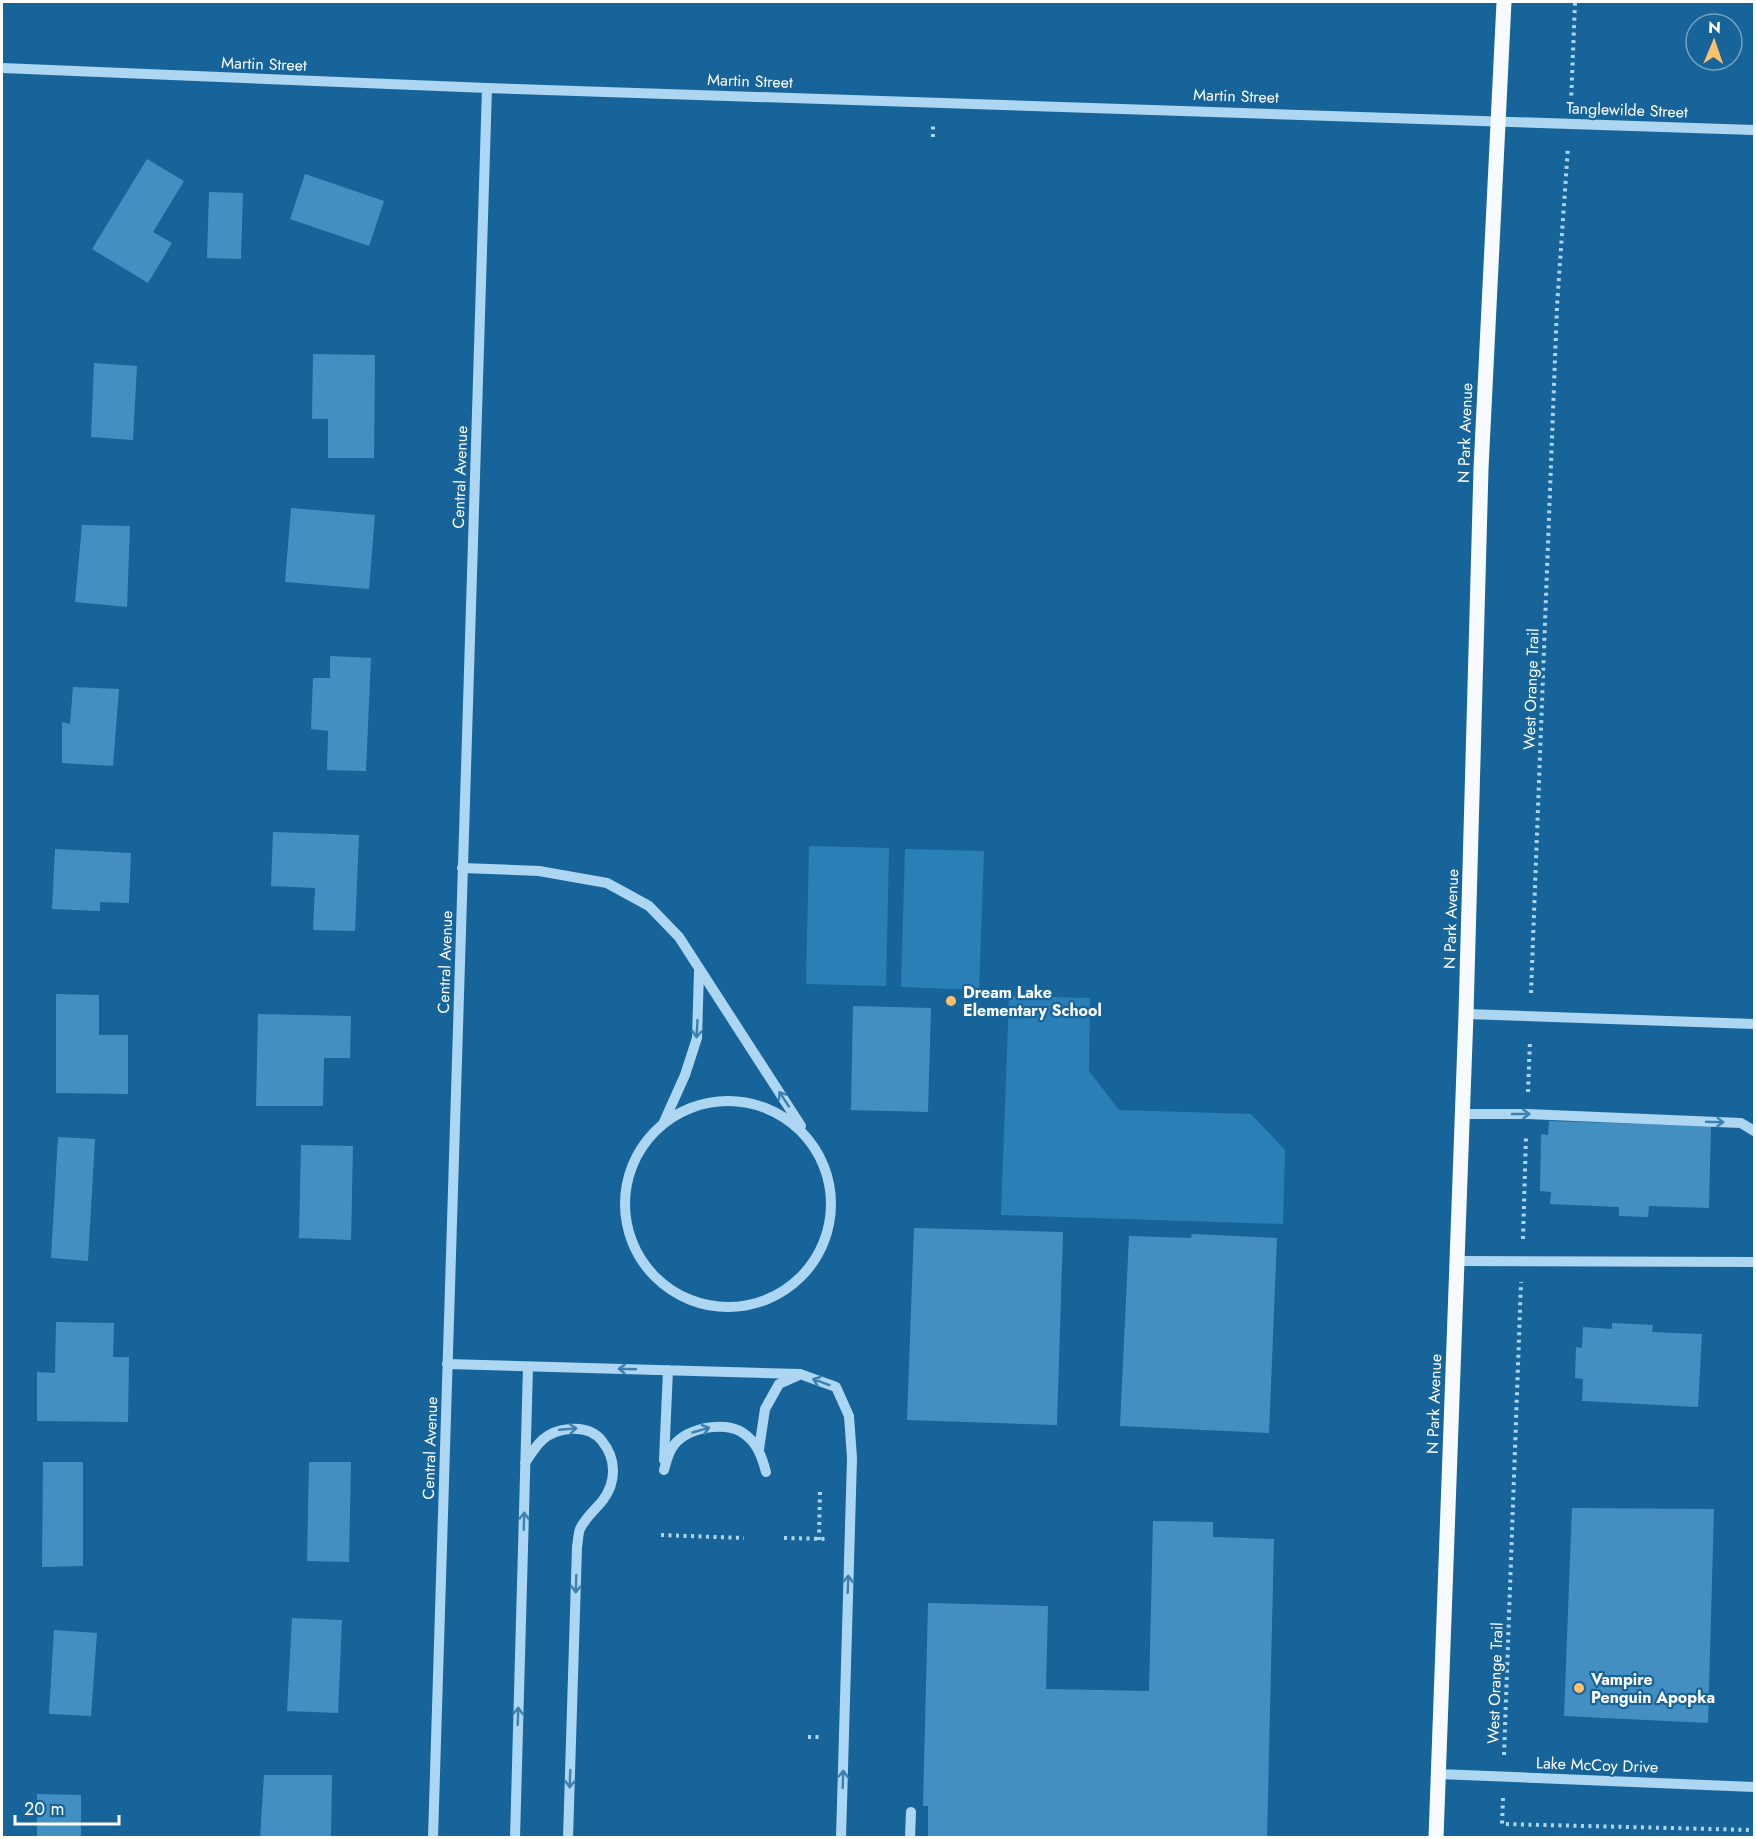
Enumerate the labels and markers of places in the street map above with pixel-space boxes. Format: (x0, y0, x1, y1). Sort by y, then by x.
place label: Dream Lake Elementary School (963, 981, 1102, 1022)
marker: Dream Lake Elementary School (944, 994, 958, 1008)
place label: Vampire Penguin Apopka (1590, 1668, 1715, 1709)
marker: Vampire Penguin Apopka (1572, 1681, 1586, 1695)

